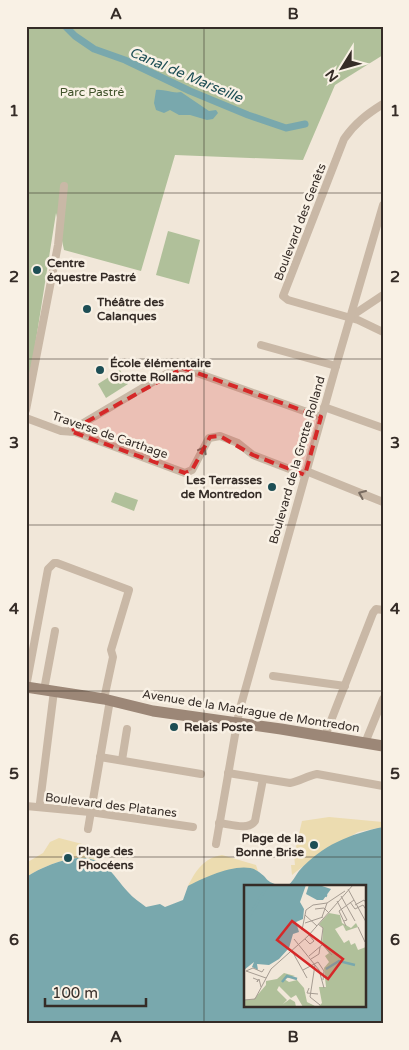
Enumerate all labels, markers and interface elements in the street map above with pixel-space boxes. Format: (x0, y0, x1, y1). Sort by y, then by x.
text: A (110, 4, 122, 24)
text: B (287, 4, 299, 24)
north arrow (316, 42, 366, 92)
water label: Canal de Marseille (127, 43, 246, 107)
text: N (322, 66, 342, 85)
park label: Parc Pastré (60, 85, 124, 99)
text: 1 (9, 101, 19, 121)
text: 1 (390, 101, 400, 121)
street label: Boulevard des Genêts (271, 161, 329, 283)
place label: Centre équestre Pastré (47, 256, 136, 285)
marker: Centre équestre Pastré (31, 264, 43, 276)
text: 2 (9, 267, 19, 287)
text: 2 (390, 267, 400, 287)
place label: Théâtre des Calanques (96, 295, 164, 324)
marker: Théâtre des Calanques (81, 303, 93, 315)
place label: École élémentaire Grotte Rolland (110, 356, 211, 384)
marker: École élémentaire Grotte Rolland (94, 364, 106, 376)
street label: Boulevard de la Grotte Rolland (266, 374, 328, 546)
street label: Traverse de Carthage (50, 409, 170, 461)
text: 3 (9, 433, 19, 453)
text: 3 (390, 433, 400, 453)
one-way arrow (197, 446, 207, 455)
place label: Les Terrasses de Montredon (181, 473, 262, 501)
marker: Les Terrasses de Montredon (266, 481, 278, 493)
one-way arrow (358, 490, 367, 500)
text: 4 (9, 599, 19, 619)
text: 4 (390, 599, 400, 619)
street label: Avenue de la Madrague de Montredon (141, 687, 361, 735)
place label: Relais Poste (184, 720, 253, 734)
marker: Relais Poste (168, 721, 180, 733)
text: 5 (9, 764, 19, 784)
text: 5 (390, 764, 400, 784)
street label: Boulevard des Platanes (44, 790, 178, 820)
place label: Plage de la Bonne Brise (236, 831, 304, 859)
marker: Plage de la Bonne Brise (308, 839, 320, 851)
place label: Plage des Phocéens (78, 844, 134, 872)
marker: Plage des Phocéens (62, 852, 74, 864)
inset map (244, 885, 366, 1008)
text: 6 (9, 930, 19, 950)
text: 6 (390, 930, 400, 950)
scale bar (45, 975, 146, 1007)
text: 100 m (52, 984, 98, 1002)
text: A (110, 1027, 122, 1047)
text: B (287, 1027, 299, 1047)

